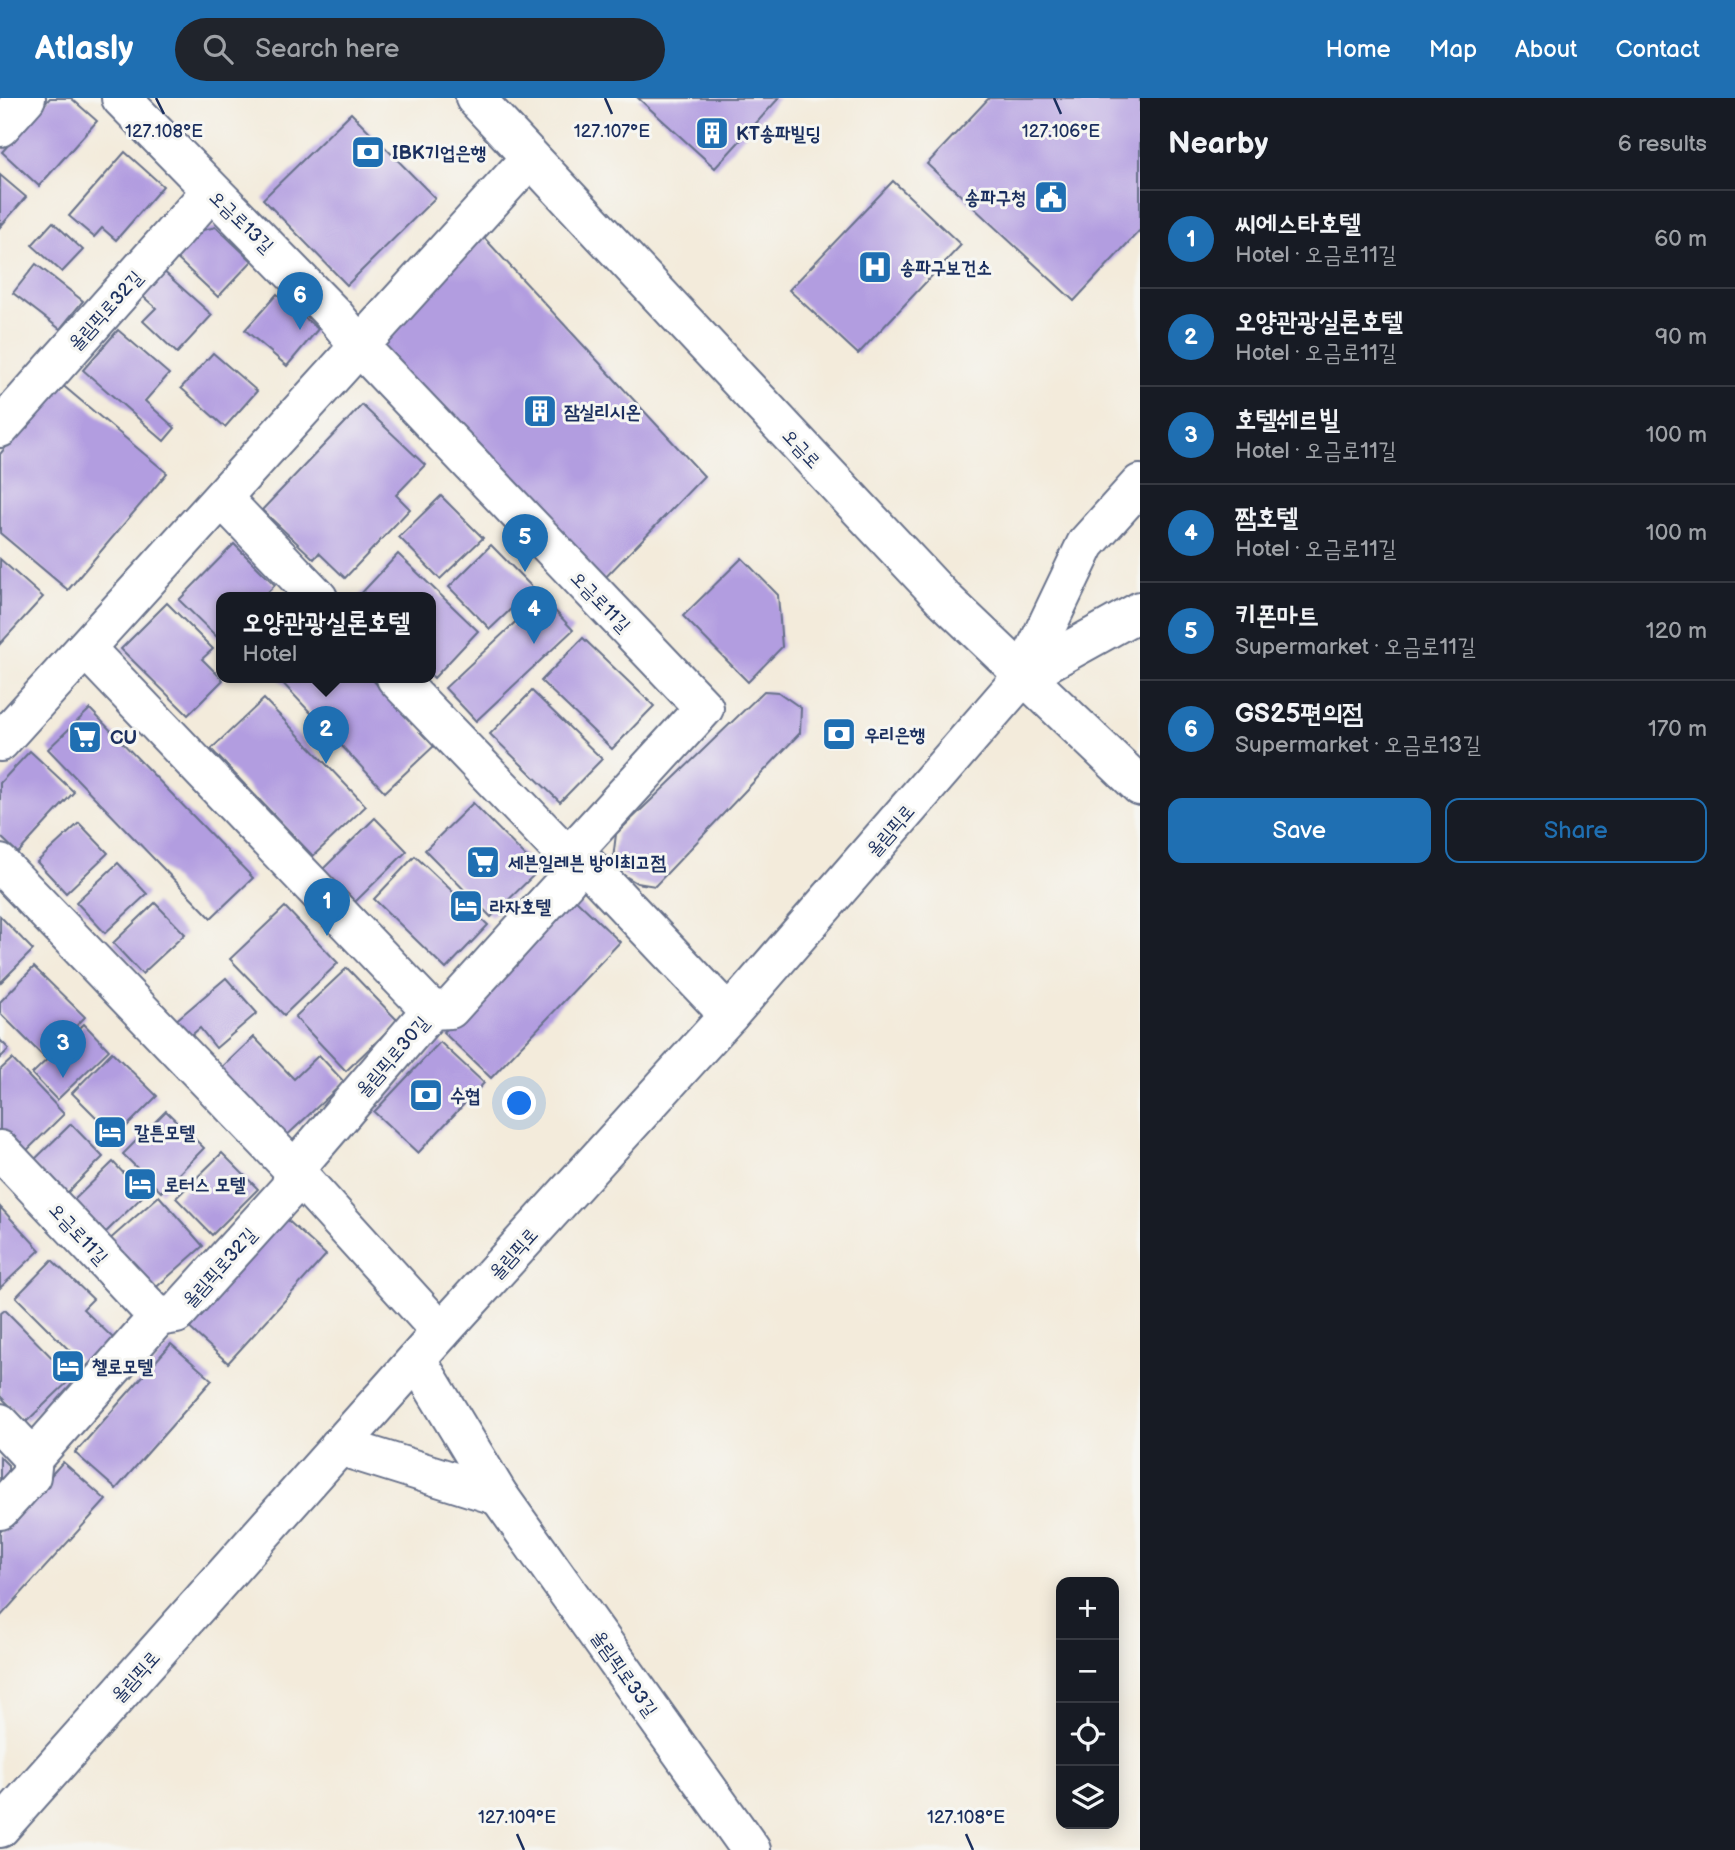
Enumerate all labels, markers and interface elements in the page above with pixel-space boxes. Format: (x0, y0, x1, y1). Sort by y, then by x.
search box (175, 18, 665, 81)
text: Atlasly (35, 29, 133, 69)
icon: search (199, 30, 237, 68)
text: Search here (255, 34, 399, 65)
text: Home (1326, 35, 1391, 64)
text: Map (1429, 35, 1477, 64)
text: About (1515, 35, 1577, 64)
text: Contact (1615, 35, 1700, 64)
building icon: KT송파빌딩 (693, 114, 731, 152)
text: 127.108°E (125, 121, 203, 142)
text: 127.107°E (574, 121, 650, 142)
text: 127.106°E (1022, 121, 1100, 142)
place label: KT송파빌딩 (736, 123, 821, 146)
text: Nearby (1168, 126, 1268, 162)
text: 6 results (1618, 130, 1707, 158)
bank icon: IBK기업은행 (349, 133, 387, 171)
place label: IBK기업은행 (392, 142, 486, 165)
public building icon: 송파구청 (1032, 178, 1070, 216)
street label: 오금로13길 (204, 186, 278, 258)
place label: 송파구청 (965, 187, 1026, 210)
text: 씨에스타호텔 (1235, 209, 1361, 240)
text: 1 (1186, 225, 1196, 253)
text: 60 m (1654, 225, 1707, 253)
text: Hotel · 오금로11길 (1235, 241, 1397, 269)
hospital icon: 송파구보건소 (856, 248, 894, 286)
place label: 송파구보건소 (900, 257, 992, 280)
street label: 올림픽로32길 (64, 266, 148, 356)
pin: 6 (277, 272, 323, 330)
text: 오양관광실론호텔 (1235, 307, 1402, 338)
text: 2 (1184, 323, 1198, 351)
text: 90 m (1655, 323, 1707, 351)
text: Hotel · 오금로11길 (1235, 339, 1397, 367)
building icon: 잠실리시온 (521, 392, 559, 430)
place label: 잠실리시온 (564, 401, 640, 424)
text: 호텔쉐르빌 (1235, 405, 1340, 436)
text: 3 (1184, 421, 1198, 449)
text: 100 m (1646, 421, 1707, 449)
street label: 오금로 (777, 424, 825, 474)
text: Hotel · 오금로11길 (1235, 437, 1397, 465)
text: 짬호텔 (1235, 503, 1298, 534)
pin: 5 (502, 514, 548, 572)
text: 4 (1184, 519, 1198, 547)
text: 100 m (1646, 519, 1707, 547)
text: Hotel · 오금로11길 (1235, 535, 1397, 563)
street label: 오금로11길 (565, 567, 635, 637)
pin: 4 (511, 586, 557, 644)
popup (216, 592, 436, 683)
text: 키폰마트 (1235, 601, 1319, 632)
text: 오양관광실론호텔 (242, 608, 410, 639)
text: 5 (1184, 617, 1198, 645)
text: 120 m (1646, 617, 1707, 645)
text: Supermarket · 오금로11길 (1235, 633, 1476, 661)
text: Hotel (242, 640, 297, 668)
text: GS25편의점 (1235, 699, 1363, 730)
pin: 2 (303, 706, 349, 764)
bank icon: 우리은행 (820, 715, 858, 753)
text: 6 (1184, 715, 1198, 743)
text: 170 m (1648, 715, 1707, 743)
supermarket icon: CU (66, 718, 104, 756)
place label: 우리은행 (864, 724, 925, 747)
place label: CU (110, 727, 137, 750)
text: Supermarket · 오금로13길 (1235, 731, 1481, 759)
button: Save (1168, 798, 1431, 863)
button: Share (1445, 798, 1707, 863)
street label: 올림픽로 (862, 800, 920, 862)
supermarket icon: 세븐일레븐 방이최고점 (464, 843, 502, 881)
place label: 세븐일레븐 방이최고점 (508, 852, 667, 875)
pin: 1 (304, 878, 350, 936)
hotel icon: 라자호텔 (447, 887, 485, 925)
place label: 라자호텔 (490, 896, 552, 919)
street label: 올림픽로30길 (352, 1012, 434, 1102)
pin: 3 (40, 1020, 86, 1078)
bank icon: 수협 (407, 1076, 445, 1114)
place label: 수협 (450, 1085, 481, 1108)
your location (502, 1086, 536, 1120)
hotel icon: 칼튼모텔 (91, 1113, 129, 1151)
place label: 칼튼모텔 (134, 1122, 196, 1145)
hotel icon: 로터스 모텔 (121, 1165, 159, 1203)
place label: 로터스 모텔 (164, 1174, 246, 1197)
street label: 오금로11길 (44, 1198, 112, 1270)
street label: 올림픽로32길 (178, 1223, 262, 1313)
street label: 올림픽로 (485, 1224, 543, 1284)
hotel icon: 첼로모텔 (49, 1347, 87, 1385)
place label: 첼로모텔 (92, 1356, 154, 1379)
map controls (1056, 1577, 1119, 1829)
button: + (1056, 1577, 1119, 1640)
street label: 올림픽로33길 (586, 1626, 662, 1721)
button: − (1056, 1640, 1119, 1703)
street label: 올림픽로 (107, 1647, 165, 1707)
button: locate (1056, 1703, 1119, 1766)
button: layers (1056, 1766, 1119, 1829)
text: 127.109°E (478, 1807, 556, 1828)
text: 127.108°E (927, 1807, 1005, 1828)

